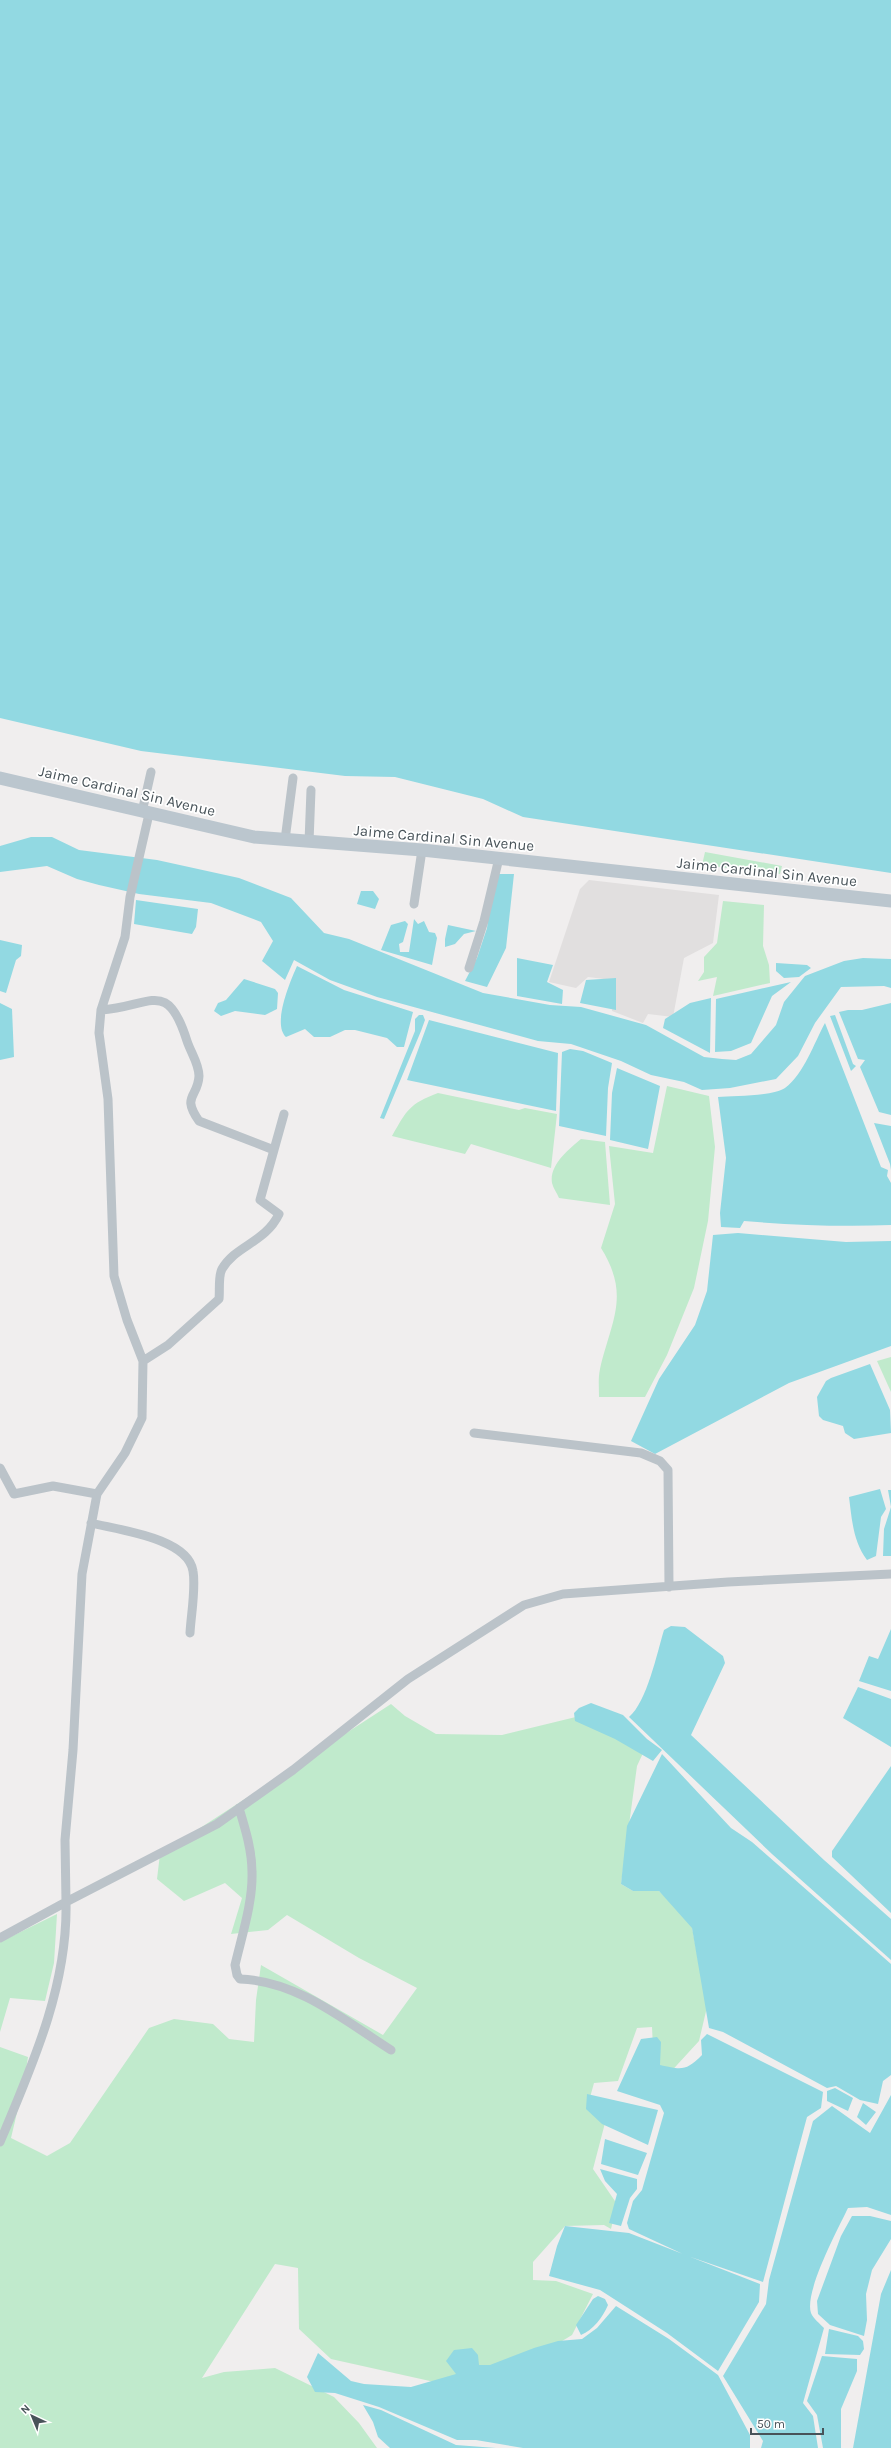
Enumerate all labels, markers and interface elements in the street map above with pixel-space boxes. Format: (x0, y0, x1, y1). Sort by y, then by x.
street label: Jaime Cardinal Sin Avenue (37, 762, 217, 820)
street label: Jaime Cardinal Sin Avenue (353, 821, 535, 855)
street label: Jaime Cardinal Sin Avenue (676, 854, 858, 890)
north arrow (12, 2396, 52, 2436)
text: N (18, 2402, 33, 2417)
scale bar (751, 2410, 823, 2436)
text: 50 m (757, 2417, 785, 2431)

